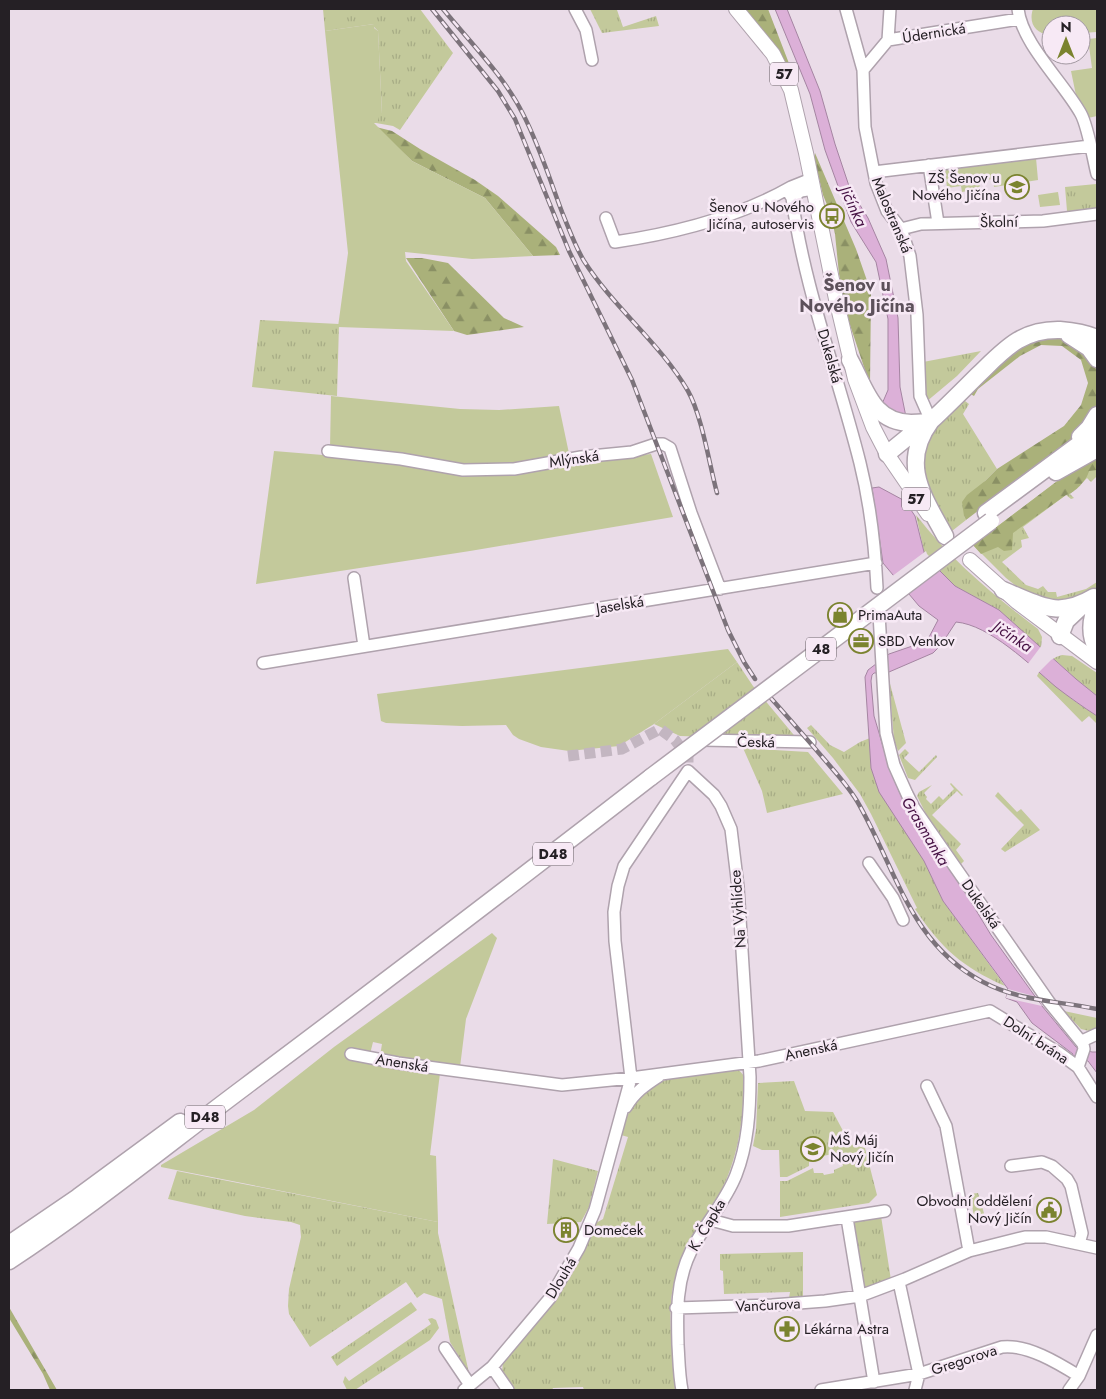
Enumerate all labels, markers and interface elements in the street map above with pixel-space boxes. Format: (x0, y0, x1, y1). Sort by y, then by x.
north arrow (1041, 15, 1091, 65)
street label: Údernická (901, 17, 967, 49)
text: N (1060, 17, 1072, 37)
road number: 57 (770, 62, 798, 86)
place label: ZŠ Šenov u Nového Jičína (912, 167, 1000, 206)
street label: Malostranská (866, 174, 918, 256)
school or university icon: ZŠ Šenov u Nového Jičína (1004, 174, 1030, 200)
water label: Jičínka (833, 179, 873, 231)
place label: Šenov u Nového Jičína, autoservis (706, 196, 814, 235)
bus stop icon: Šenov u Nového Jičína, autoservis (819, 203, 845, 229)
street label: Školní (980, 211, 1019, 233)
district label: Šenov u Nového Jičína (799, 272, 915, 319)
street label: Dukelská (812, 326, 848, 386)
street label: Mlýnská (548, 445, 600, 473)
road number: 57 (902, 488, 930, 510)
street label: Jaselská (593, 590, 645, 620)
shop icon: PrimaAuta (827, 602, 853, 628)
place label: PrimaAuta (858, 604, 922, 626)
water label: Jičínka (986, 613, 1037, 658)
office icon: SBD Venkov (848, 628, 874, 654)
place label: SBD Venkov (878, 630, 955, 652)
road number: 48 (806, 638, 836, 661)
street label: Česká (737, 731, 775, 753)
water label: Grasmanka (896, 792, 955, 870)
road number: D48 (533, 842, 573, 866)
street label: Na Vyhlídce (724, 869, 752, 949)
street label: Dukelská (956, 875, 1006, 933)
street label: Dolní brána (999, 1011, 1073, 1069)
street label: Anenská (783, 1034, 839, 1066)
street label: Anenská (374, 1048, 430, 1078)
road number: D48 (185, 1106, 225, 1128)
place label: MŠ Máj Nový Jičín (830, 1129, 894, 1168)
school or university icon: MŠ Máj Nový Jičín (800, 1136, 826, 1162)
place label: Obvodní oddělení Nový Jičín (916, 1190, 1033, 1229)
street label: K. Čapka (683, 1195, 731, 1255)
public building icon: Obvodní oddělení Nový Jičín (1036, 1197, 1062, 1223)
building icon: Domeček (553, 1217, 579, 1243)
place label: Domeček (584, 1219, 644, 1241)
street label: Dlouhá (540, 1253, 582, 1303)
street label: Vančurova (735, 1292, 801, 1318)
pharmacy icon: Lékárna Astra (774, 1316, 800, 1342)
place label: Lékárna Astra (804, 1318, 889, 1340)
street label: Gregorova (928, 1339, 1000, 1381)

